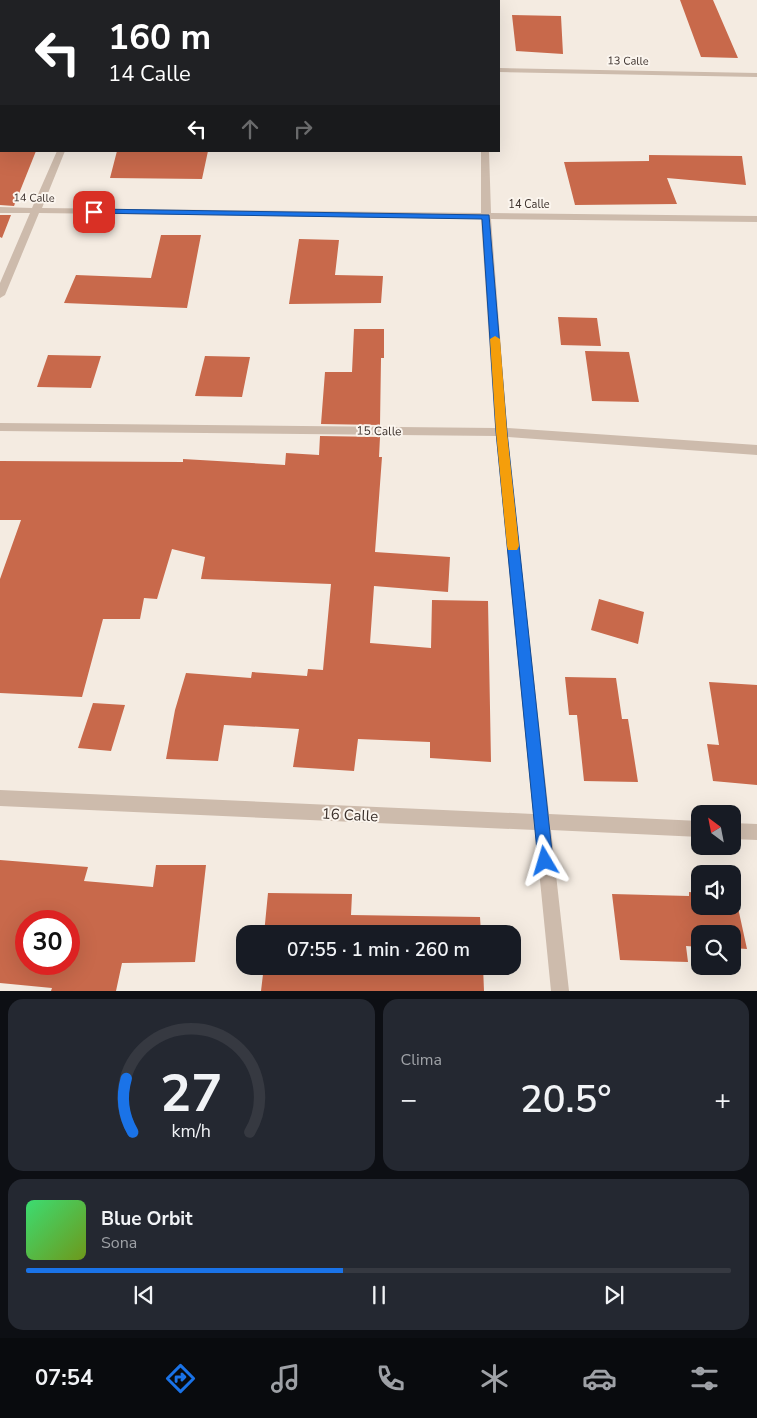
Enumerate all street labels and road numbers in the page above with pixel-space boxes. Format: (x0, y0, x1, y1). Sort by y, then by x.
street label: 13 Calle (607, 53, 649, 69)
street label: 14 Calle (13, 190, 55, 206)
street label: 14 Calle (508, 197, 550, 212)
street label: 15 Calle (356, 423, 402, 439)
street label: 16 Calle (321, 804, 379, 826)

